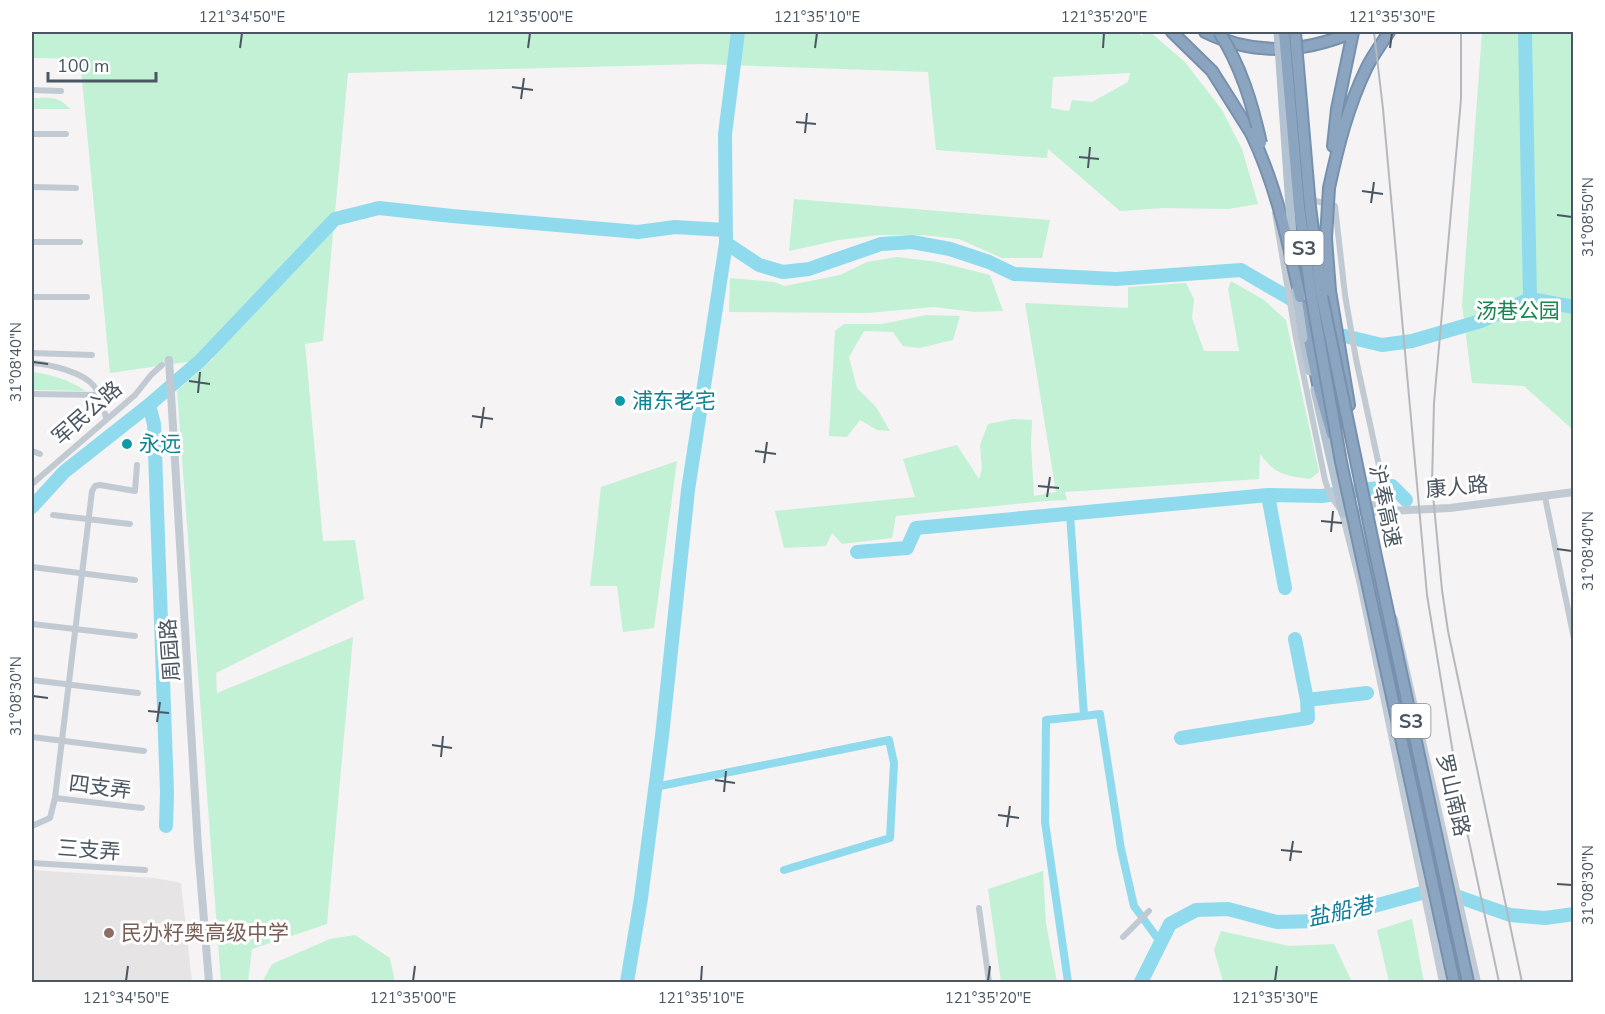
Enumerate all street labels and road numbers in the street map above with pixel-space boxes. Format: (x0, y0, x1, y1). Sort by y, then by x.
road number: S3 (1284, 231, 1324, 265)
street label: 军民公路 (46, 375, 128, 451)
street label: 沪奉高速 (1363, 462, 1407, 550)
street label: 康人路 (1424, 470, 1490, 504)
street label: 周园路 (154, 618, 186, 682)
road number: S3 (1392, 704, 1430, 738)
street label: 罗山南路 (1430, 751, 1476, 839)
street label: 四支弄 (67, 769, 133, 805)
street label: 三支弄 (57, 834, 121, 866)

